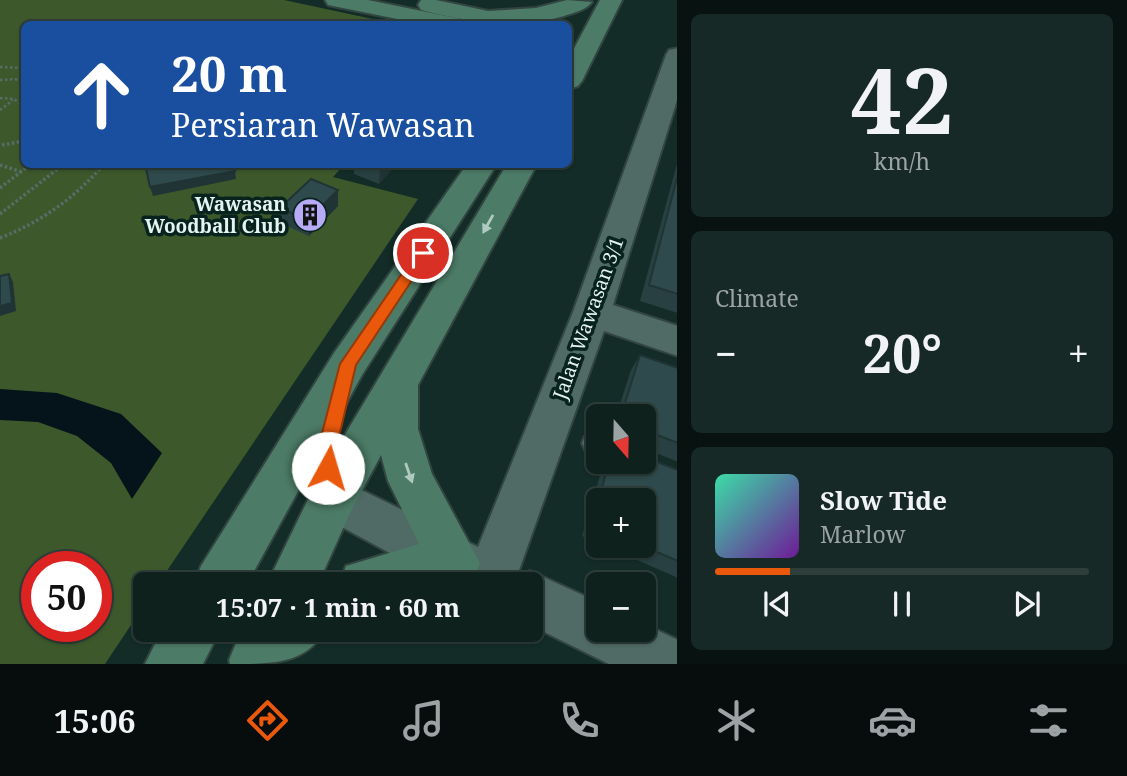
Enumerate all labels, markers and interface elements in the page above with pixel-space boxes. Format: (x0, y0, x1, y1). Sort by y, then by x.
text: 42 (851, 37, 953, 161)
text: 20 m (171, 40, 287, 106)
icon: ahead (56, 49, 147, 140)
text: Persiaran Wawasan (171, 103, 475, 146)
text: km/h (874, 145, 930, 177)
place label: Wawasan Woodball Club (145, 191, 286, 239)
building icon: Wawasan Woodball Club (291, 196, 329, 234)
one-way arrow (482, 214, 494, 234)
pin (393, 223, 453, 283)
street label: Jalan Wawasan 3/1 (546, 233, 629, 404)
icon: arrive (404, 234, 442, 272)
text: Climate (715, 282, 799, 314)
text: 20° (863, 317, 942, 388)
text: − (715, 327, 737, 379)
text: + (1068, 327, 1089, 379)
north arrow (586, 404, 656, 474)
map controls (586, 404, 656, 642)
position arrow (291, 431, 365, 505)
one-way arrow (404, 462, 415, 483)
text: Slow Tide (820, 482, 947, 518)
button: + (586, 488, 656, 558)
text: Marlow (820, 518, 906, 550)
speed limit sign: 50 (21, 551, 112, 642)
button: − (586, 572, 656, 642)
icon: previous (758, 585, 796, 623)
icon: pause (883, 585, 921, 623)
icon: next (1008, 585, 1046, 623)
text: 15:07 · 1 min · 60 m (216, 589, 460, 625)
icon: directions (243, 696, 292, 745)
icon: music (399, 696, 448, 745)
icon: phone (555, 696, 604, 745)
icon: climate (712, 696, 761, 745)
icon: car (868, 696, 917, 745)
icon: filters (1024, 696, 1073, 745)
text: 15:06 (54, 699, 136, 742)

